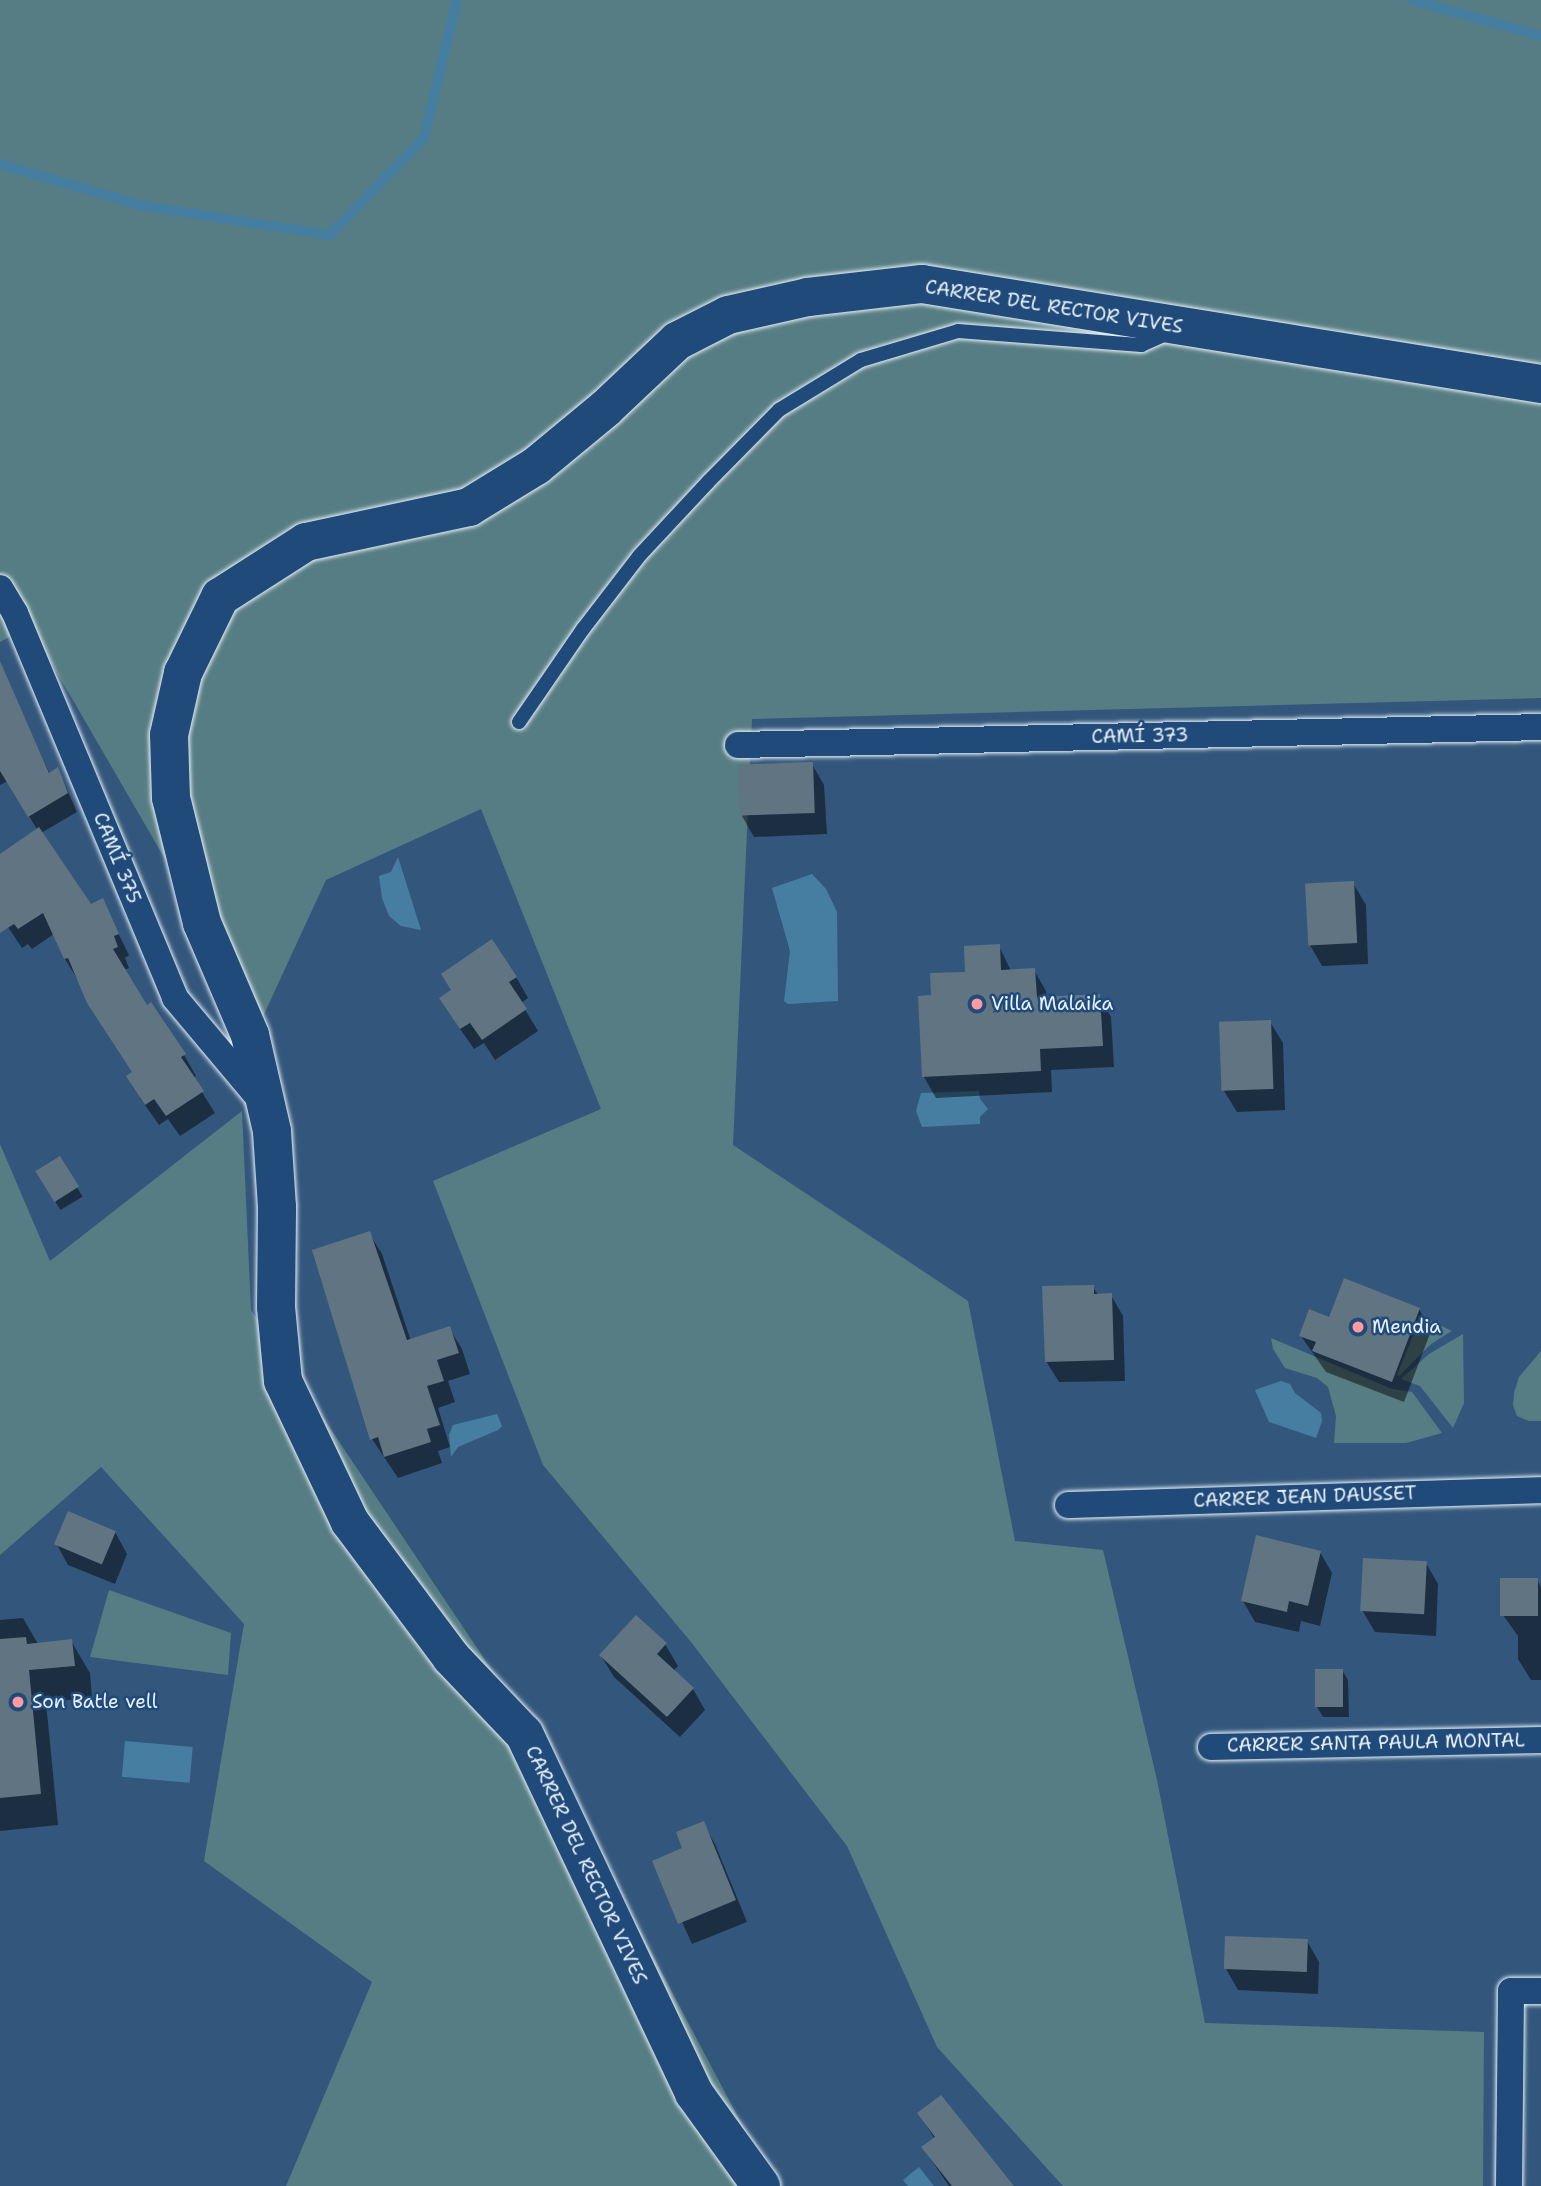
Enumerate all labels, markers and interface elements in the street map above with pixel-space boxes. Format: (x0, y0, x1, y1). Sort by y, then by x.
street label: CARRER DEL RECTOR VIVES (924, 275, 1184, 339)
street label: CAMÍ 373 (1091, 724, 1189, 748)
street label: CAMÍ 375 (88, 809, 146, 907)
place label: Villa Malaika (991, 993, 1113, 1015)
marker: Villa Malaika (969, 996, 985, 1012)
place label: Mendia (1372, 1316, 1441, 1338)
marker: Mendia (1350, 1319, 1366, 1335)
street label: CARRER JEAN DAUSSET (1193, 1482, 1417, 1512)
place label: Son Batle vell (32, 1691, 157, 1713)
marker: Son Batle vell (10, 1694, 26, 1710)
street label: CARRER SANTA PAULA MONTAL (1227, 1729, 1525, 1757)
street label: CARRER DEL RECTOR VIVES (521, 1742, 651, 1988)

